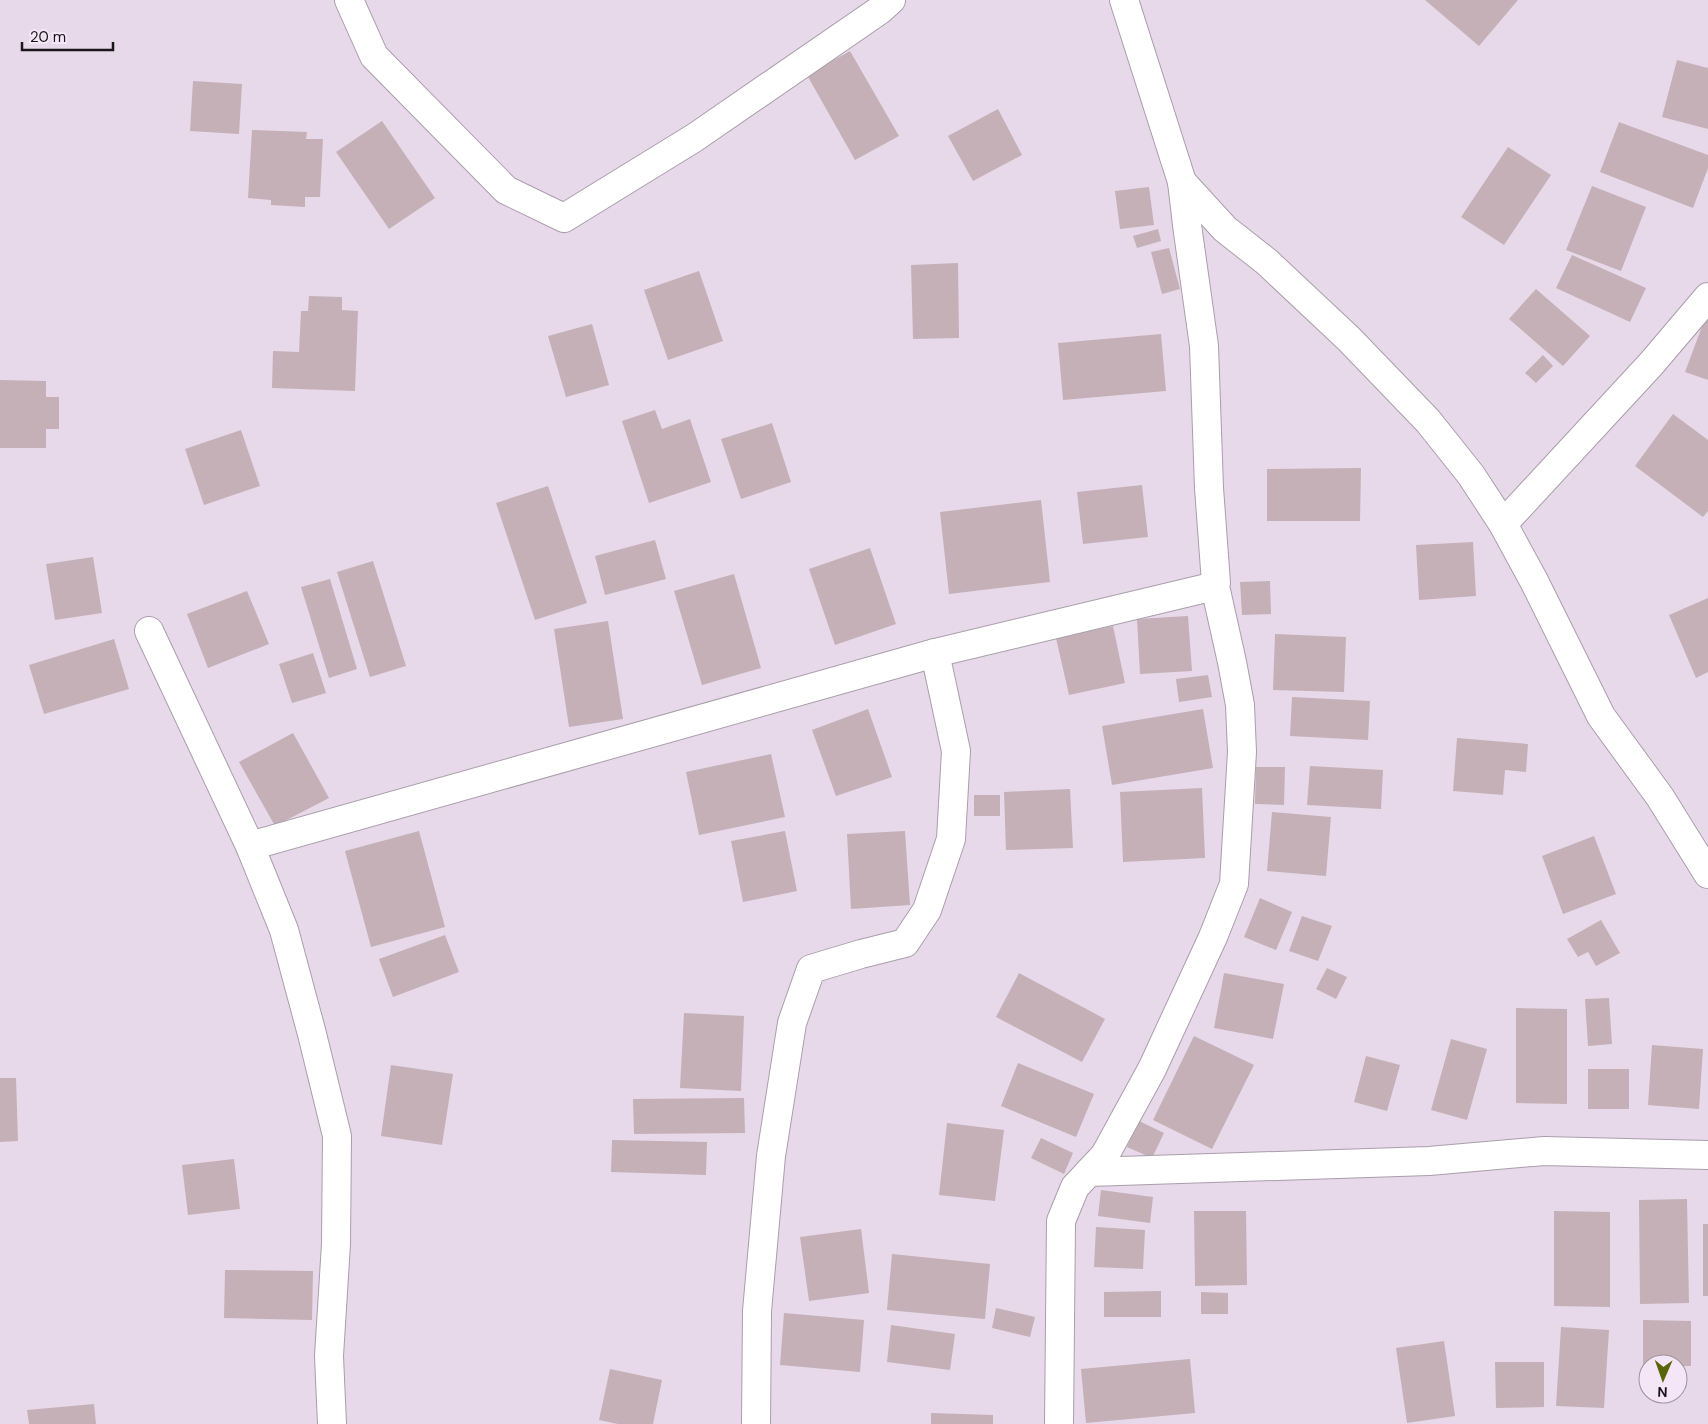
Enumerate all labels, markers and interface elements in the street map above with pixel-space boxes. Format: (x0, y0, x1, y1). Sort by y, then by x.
scale bar (22, 20, 114, 52)
text: 20 m (30, 27, 66, 47)
north arrow (1638, 1354, 1688, 1404)
text: N (1657, 1383, 1668, 1401)

